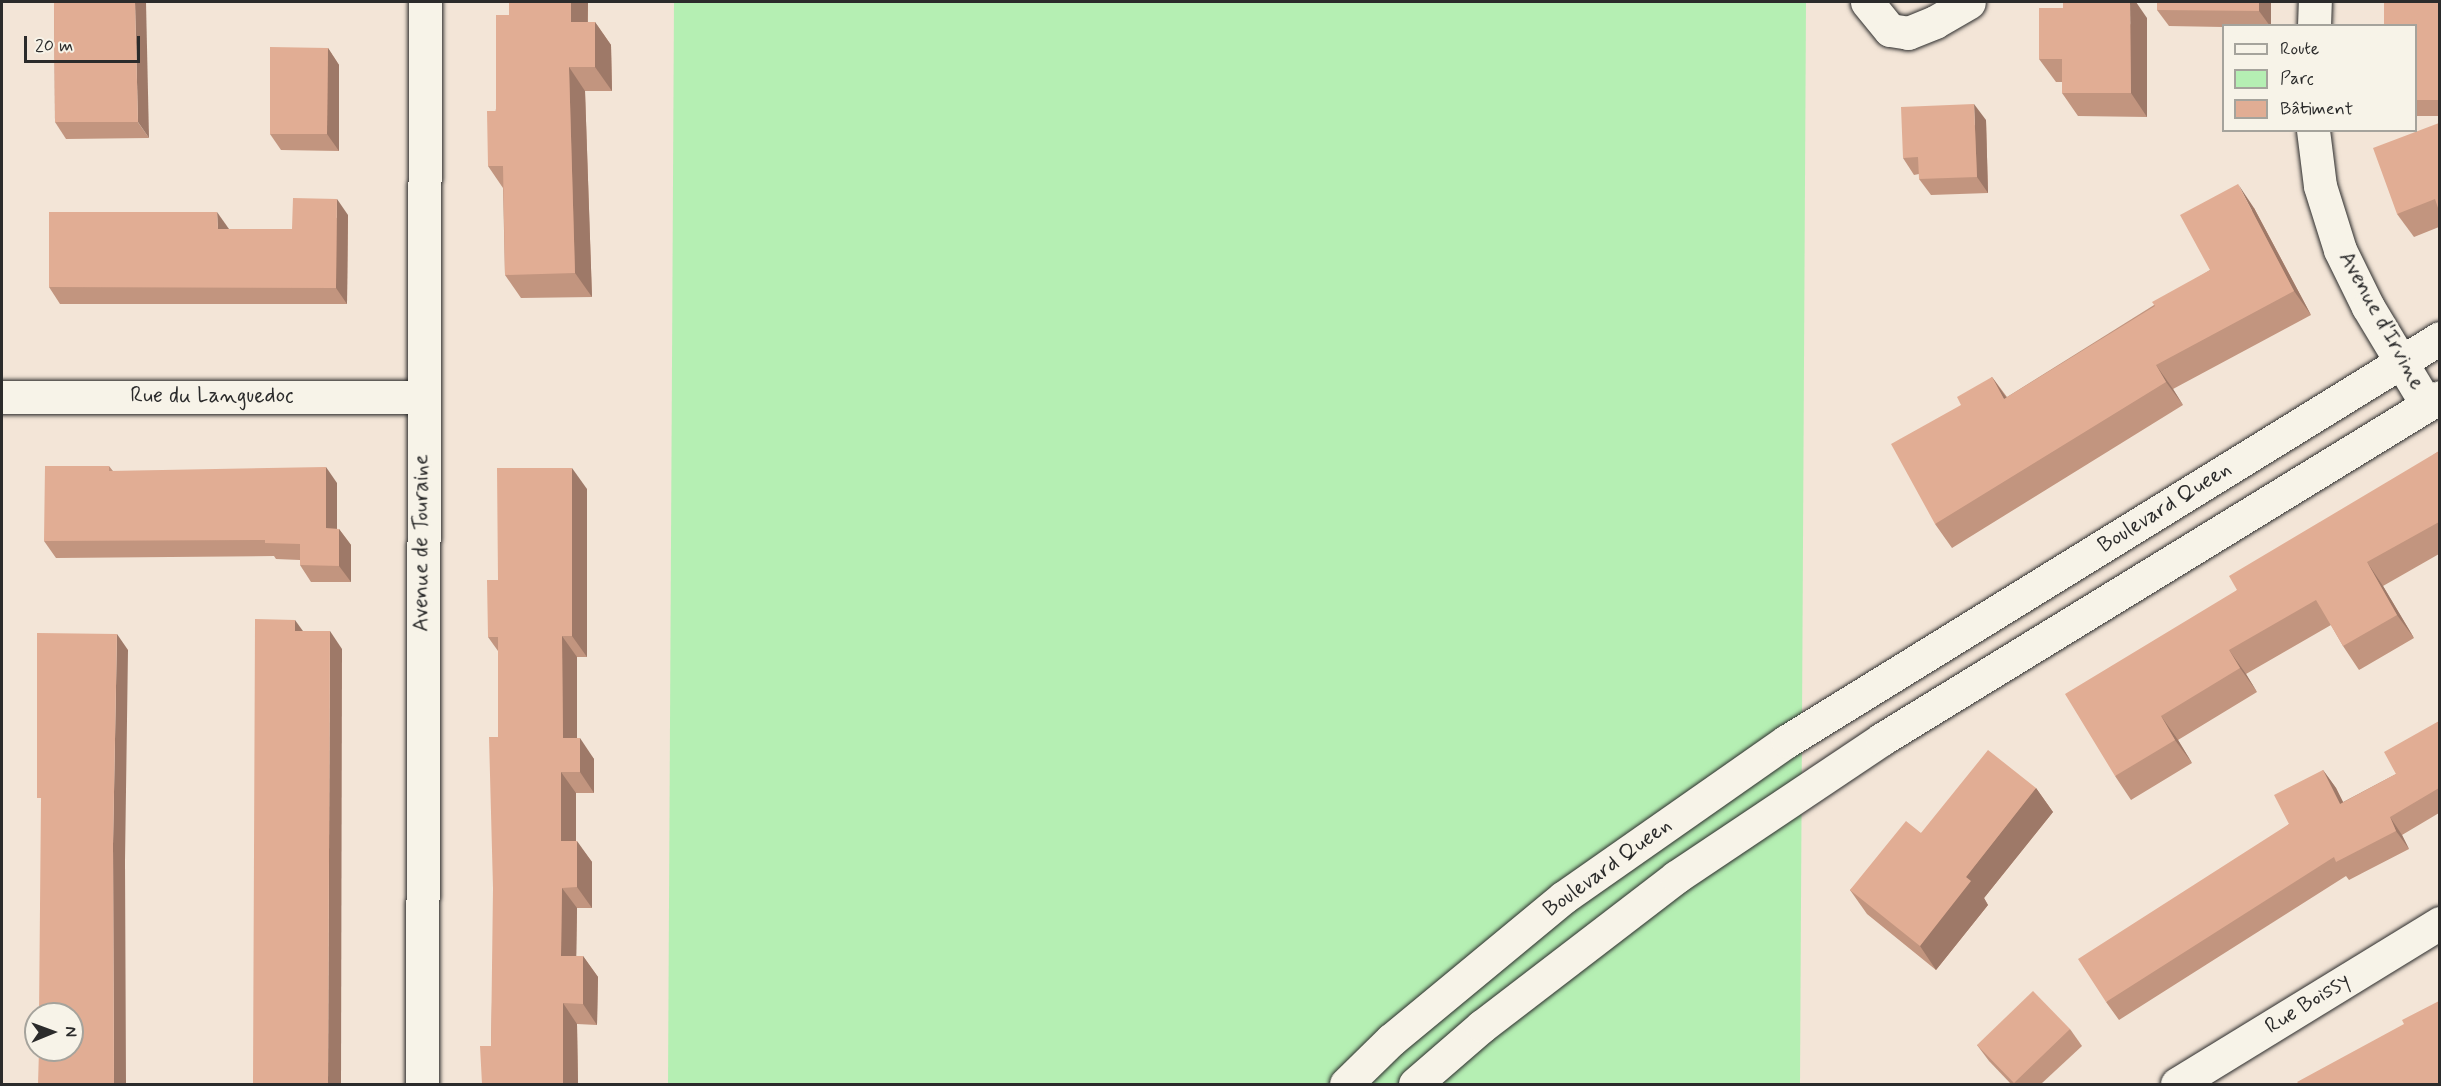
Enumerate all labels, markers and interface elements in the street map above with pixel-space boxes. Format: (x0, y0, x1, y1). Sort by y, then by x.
scale bar (27, 24, 142, 62)
legend (2222, 24, 2417, 132)
text: 20 m (35, 34, 73, 58)
text: Route (2280, 37, 2319, 61)
text: Parc (2280, 67, 2314, 91)
text: Bâtiment (2280, 97, 2353, 121)
street label: Avenue d'Irvine (2332, 247, 2430, 395)
street label: Rue du Languedoc (132, 384, 292, 410)
street label: Avenue de Touraine (409, 451, 435, 635)
street label: Boulevard Queen (2094, 457, 2236, 559)
street label: Boulevard Queen (1539, 813, 1677, 923)
street label: Rue Boissy (2260, 967, 2356, 1041)
north arrow (24, 1002, 84, 1062)
text: N (60, 1026, 81, 1037)

